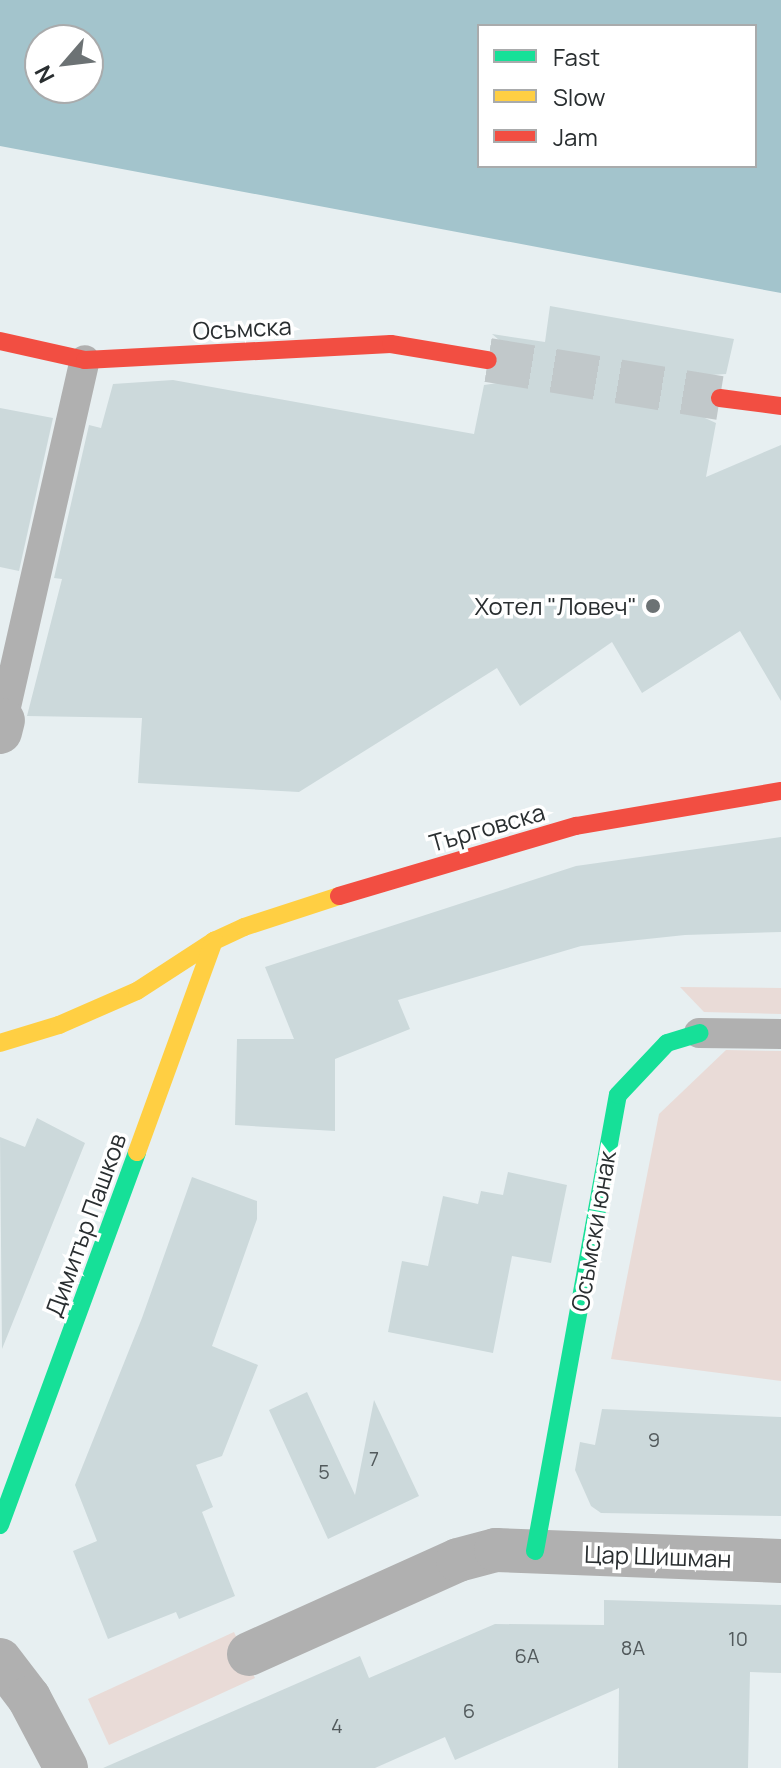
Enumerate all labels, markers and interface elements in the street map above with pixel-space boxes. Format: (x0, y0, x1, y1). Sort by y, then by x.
north arrow (24, 24, 104, 104)
legend (477, 24, 757, 168)
text: Fast (553, 40, 600, 73)
text: N (28, 60, 62, 88)
text: Slow (553, 80, 606, 113)
text: Jam (553, 120, 598, 153)
street label: Осъмска (192, 311, 292, 345)
place label: Хотел "Ловеч" (475, 592, 637, 620)
marker: Хотел "Ловеч" (644, 597, 662, 615)
street label: Търговска (426, 797, 548, 857)
street label: Димитър Пашков (38, 1129, 132, 1321)
street label: Осъмски юнак (565, 1148, 621, 1314)
house number: 9 (648, 1427, 660, 1451)
house number: 7 (369, 1446, 379, 1470)
house number: 5 (318, 1459, 330, 1483)
street label: Цар Шишман (584, 1539, 732, 1573)
house number: 10 (728, 1626, 748, 1650)
house number: 8А (621, 1635, 645, 1659)
house number: 6А (514, 1643, 540, 1667)
house number: 6 (463, 1698, 475, 1722)
house number: 4 (331, 1713, 343, 1737)

